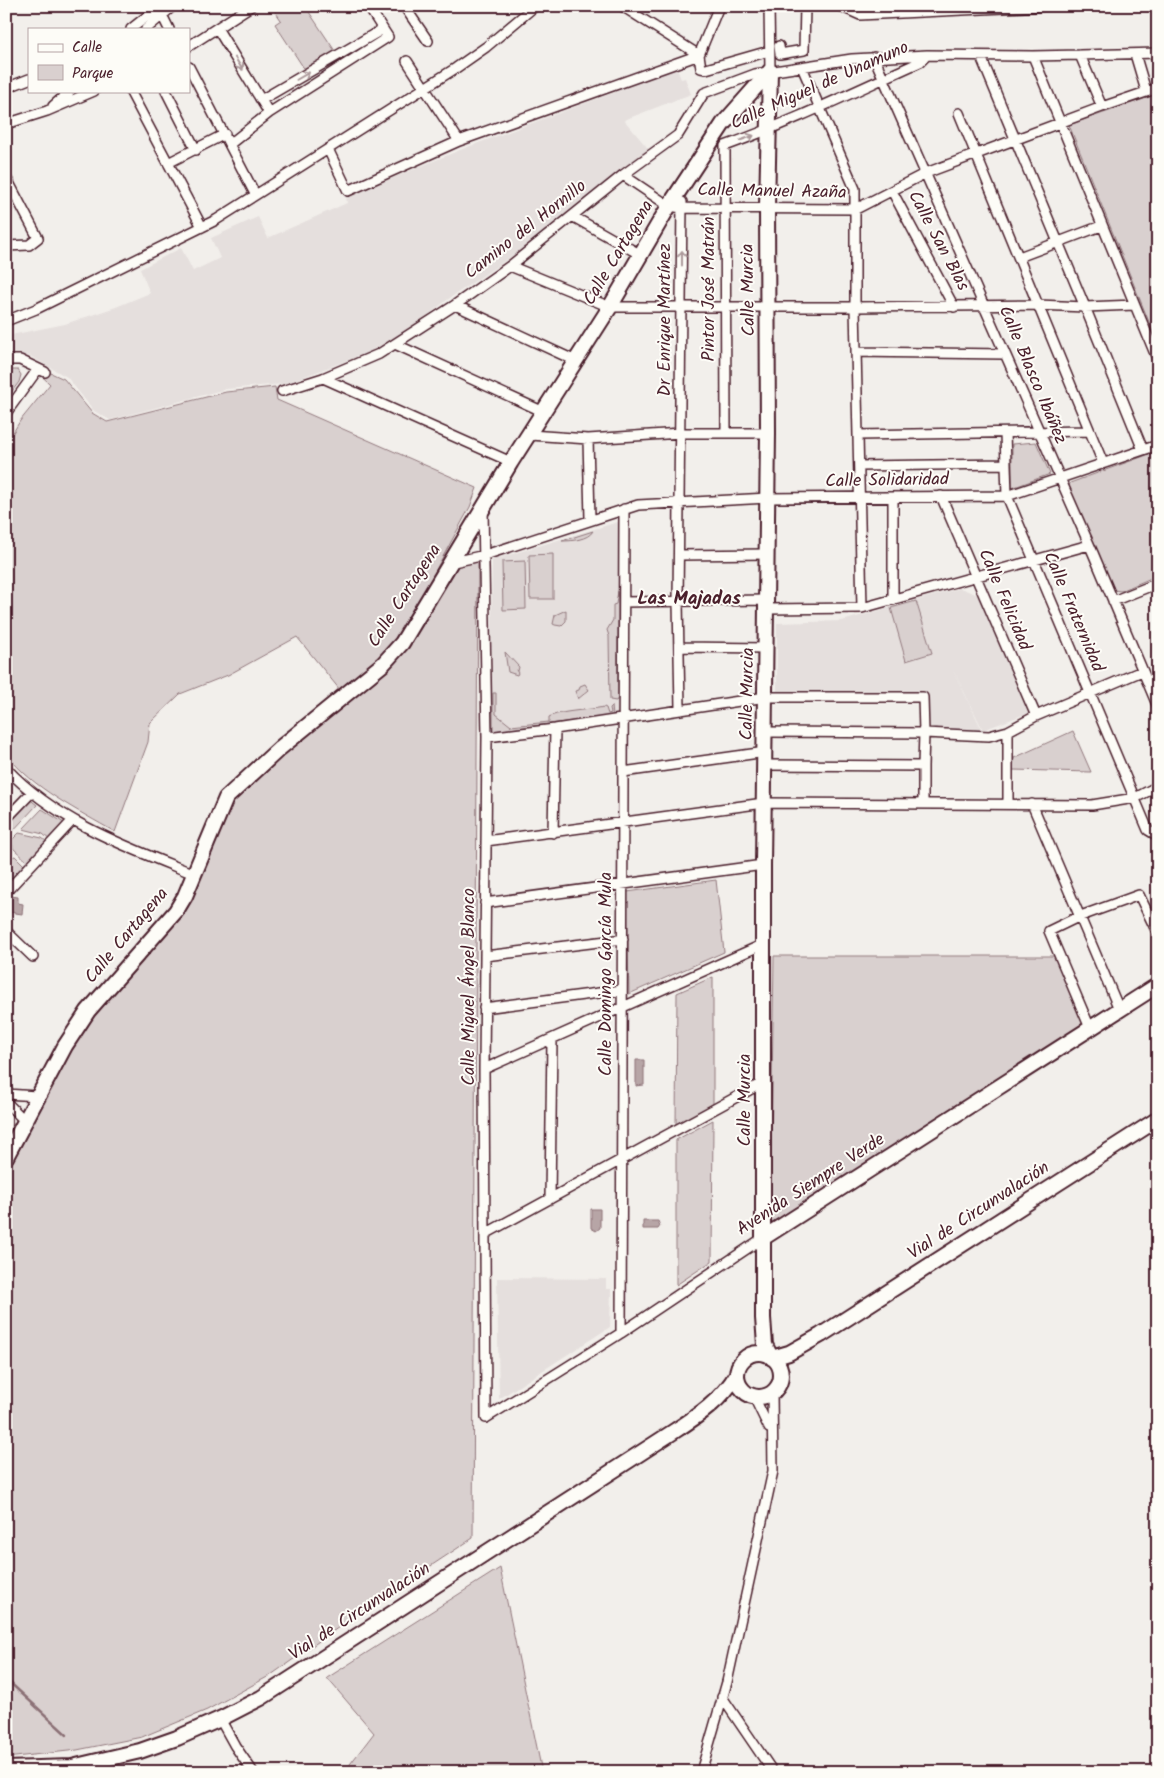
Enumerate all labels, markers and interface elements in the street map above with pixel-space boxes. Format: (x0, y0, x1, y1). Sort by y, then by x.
legend (28, 28, 190, 92)
street label: Calle Miguel de Unamuno (726, 34, 914, 138)
text: Calle (72, 36, 102, 60)
one-way arrow (234, 57, 244, 71)
text: Parque (72, 62, 113, 86)
one-way arrow (296, 70, 310, 80)
one-way arrow (738, 133, 754, 142)
street label: Camino del Hornillo (459, 173, 593, 287)
street label: Calle Manuel Azaña (697, 176, 847, 208)
street label: Calle San Blas (899, 186, 977, 297)
street label: Calle Cartagena (576, 195, 662, 311)
street label: Pintor José Matrán (695, 217, 724, 361)
street label: Dr Enrique Martínez (651, 243, 680, 397)
street label: Calle Murcia (734, 243, 764, 337)
one-way arrow (677, 250, 687, 266)
street label: Calle Blasco Ibáñez (990, 301, 1074, 449)
street label: Calle Solidaridad (825, 465, 950, 497)
street label: Calle Cartagena (361, 538, 449, 654)
street label: Calle Felicidad (969, 544, 1039, 656)
street label: Calle Fraternidad (1035, 547, 1112, 678)
district label: Las Majadas (637, 584, 741, 614)
street label: Calle Murcia (733, 647, 763, 741)
street label: Calle Domingo García Mula (592, 872, 621, 1076)
street label: Calle Cartagena (78, 881, 176, 991)
street label: Calle Miguel Ángel Blanco (455, 888, 484, 1086)
street label: Calle Murcia (731, 1054, 760, 1146)
street label: Avenida Siempre Verde (731, 1126, 891, 1244)
street label: Vial de Circunvalación (902, 1154, 1056, 1268)
street label: Vial de Circunvalación (283, 1555, 437, 1669)

